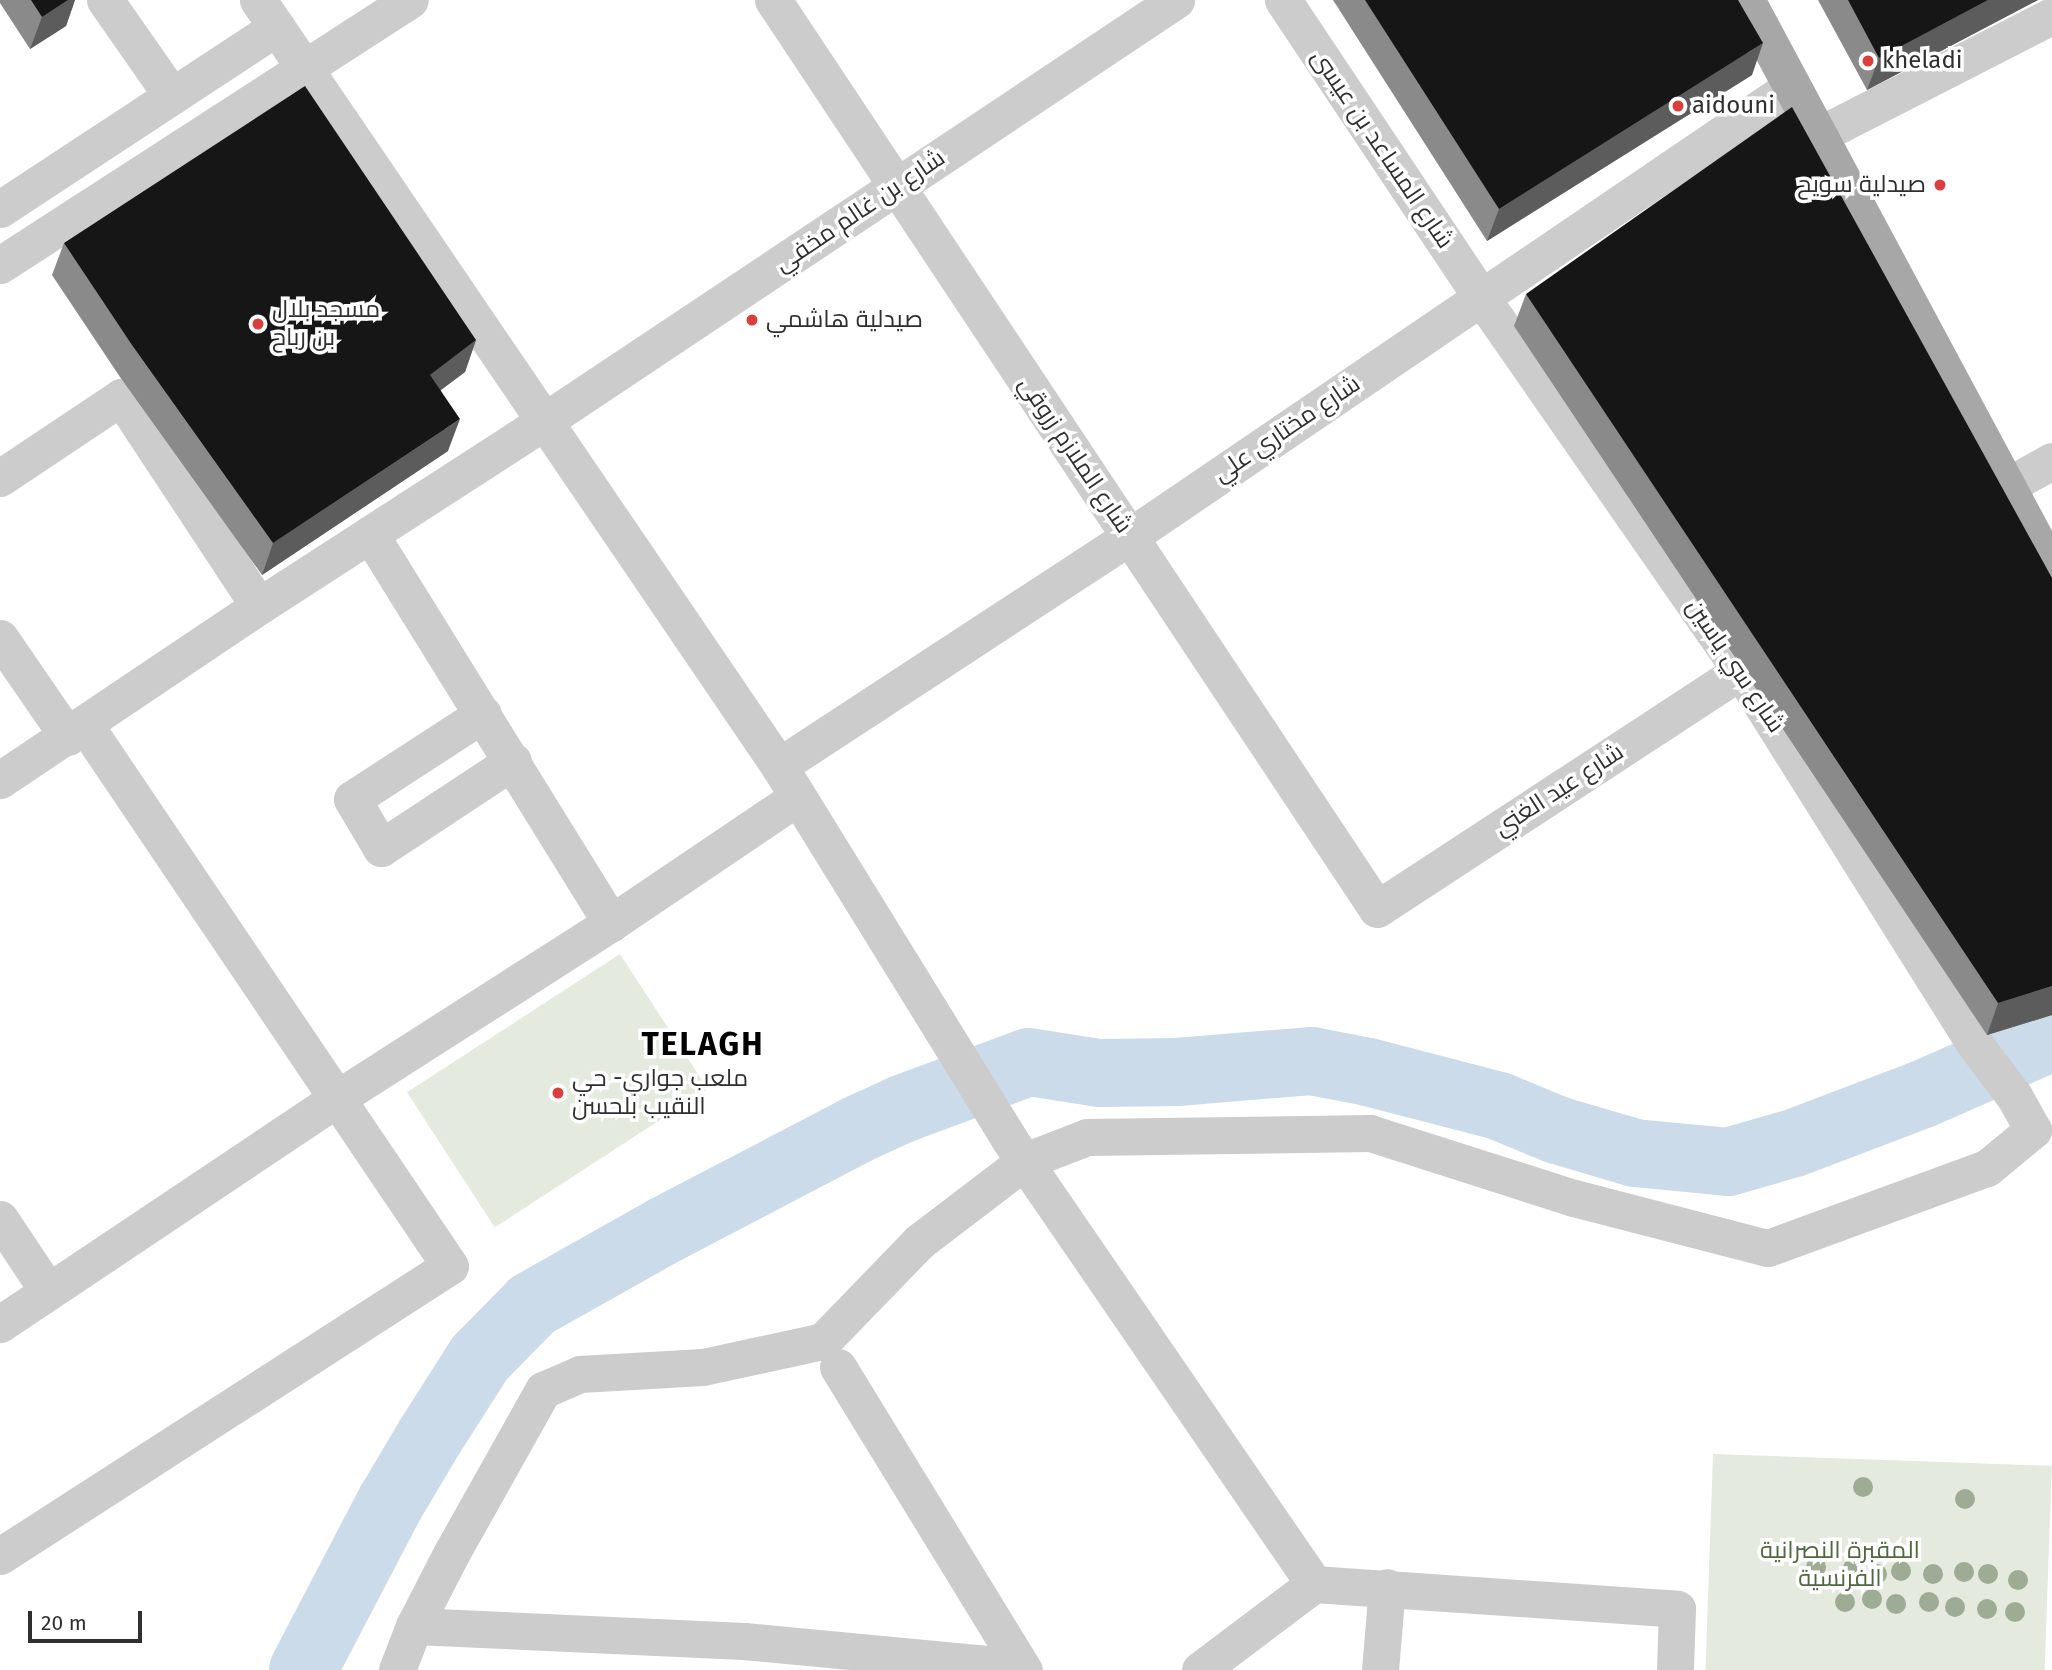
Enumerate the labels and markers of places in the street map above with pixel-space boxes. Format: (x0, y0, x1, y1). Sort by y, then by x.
place label: kheladi (1882, 47, 1963, 75)
marker: kheladi (1860, 53, 1876, 69)
place label: aidouni (1692, 92, 1775, 120)
marker: aidouni (1670, 98, 1686, 114)
place label: صيدلية سويح (1797, 171, 1926, 199)
marker: صيدلية سويح (1932, 177, 1948, 193)
place label: مسجد بلال بن رباح (272, 296, 380, 352)
place label: صيدلية هاشمي (766, 306, 923, 334)
marker: صيدلية هاشمي (744, 312, 760, 328)
marker: مسجد بلال بن رباح (250, 316, 266, 332)
place label: ملعب جواري- حي النقيب بلحسن (572, 1065, 748, 1121)
marker: ملعب جواري- حي النقيب بلحسن (550, 1085, 566, 1101)

